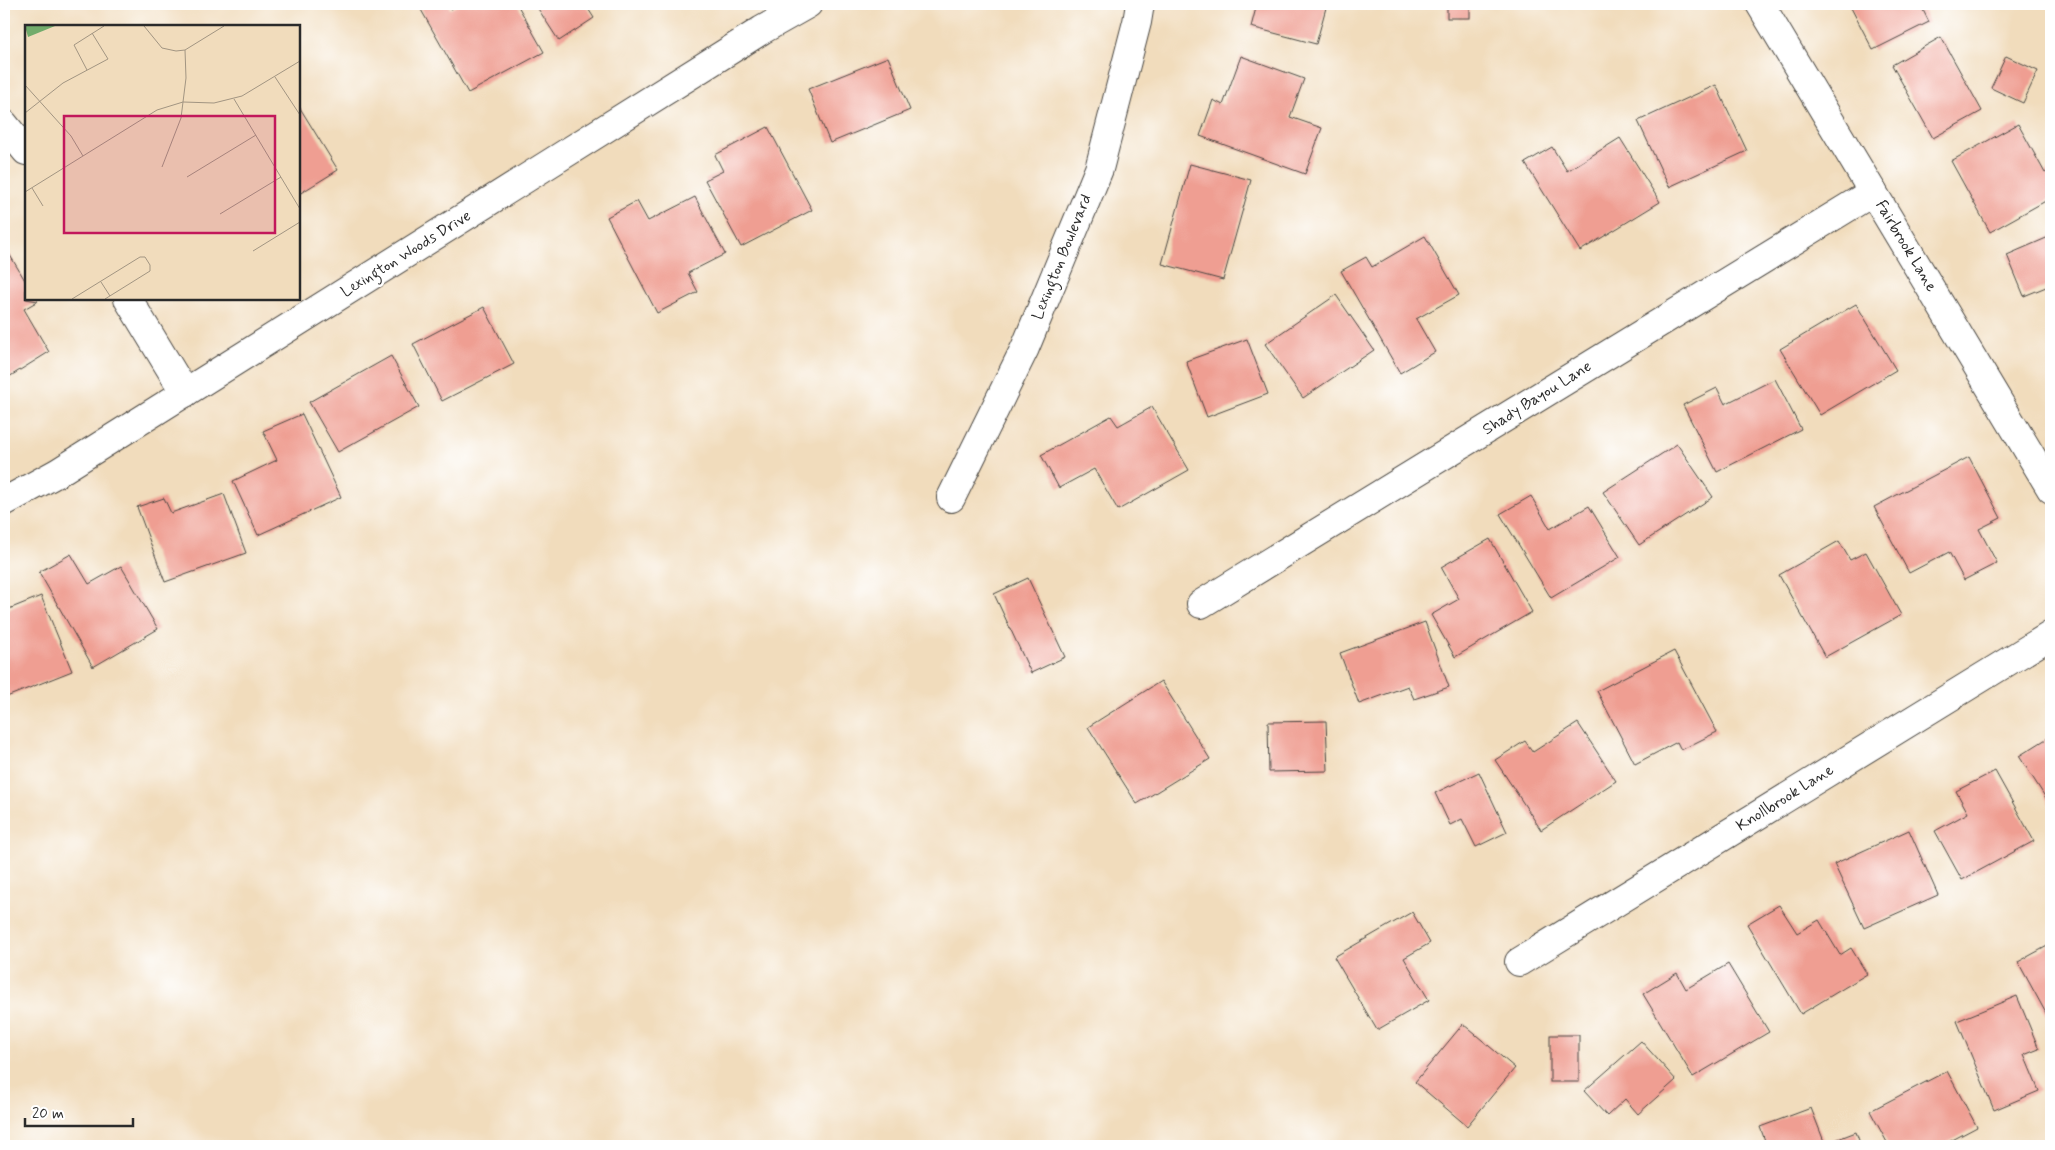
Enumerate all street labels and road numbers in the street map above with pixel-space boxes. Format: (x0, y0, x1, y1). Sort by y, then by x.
street label: Lexington Boulevard (1027, 191, 1098, 323)
street label: Fairbrook Lane (1870, 196, 1942, 296)
street label: Lexington Woods Drive (337, 205, 476, 303)
street label: Shady Bayou Lane (1478, 356, 1596, 440)
street label: Knollbrook Lane (1732, 759, 1838, 836)

